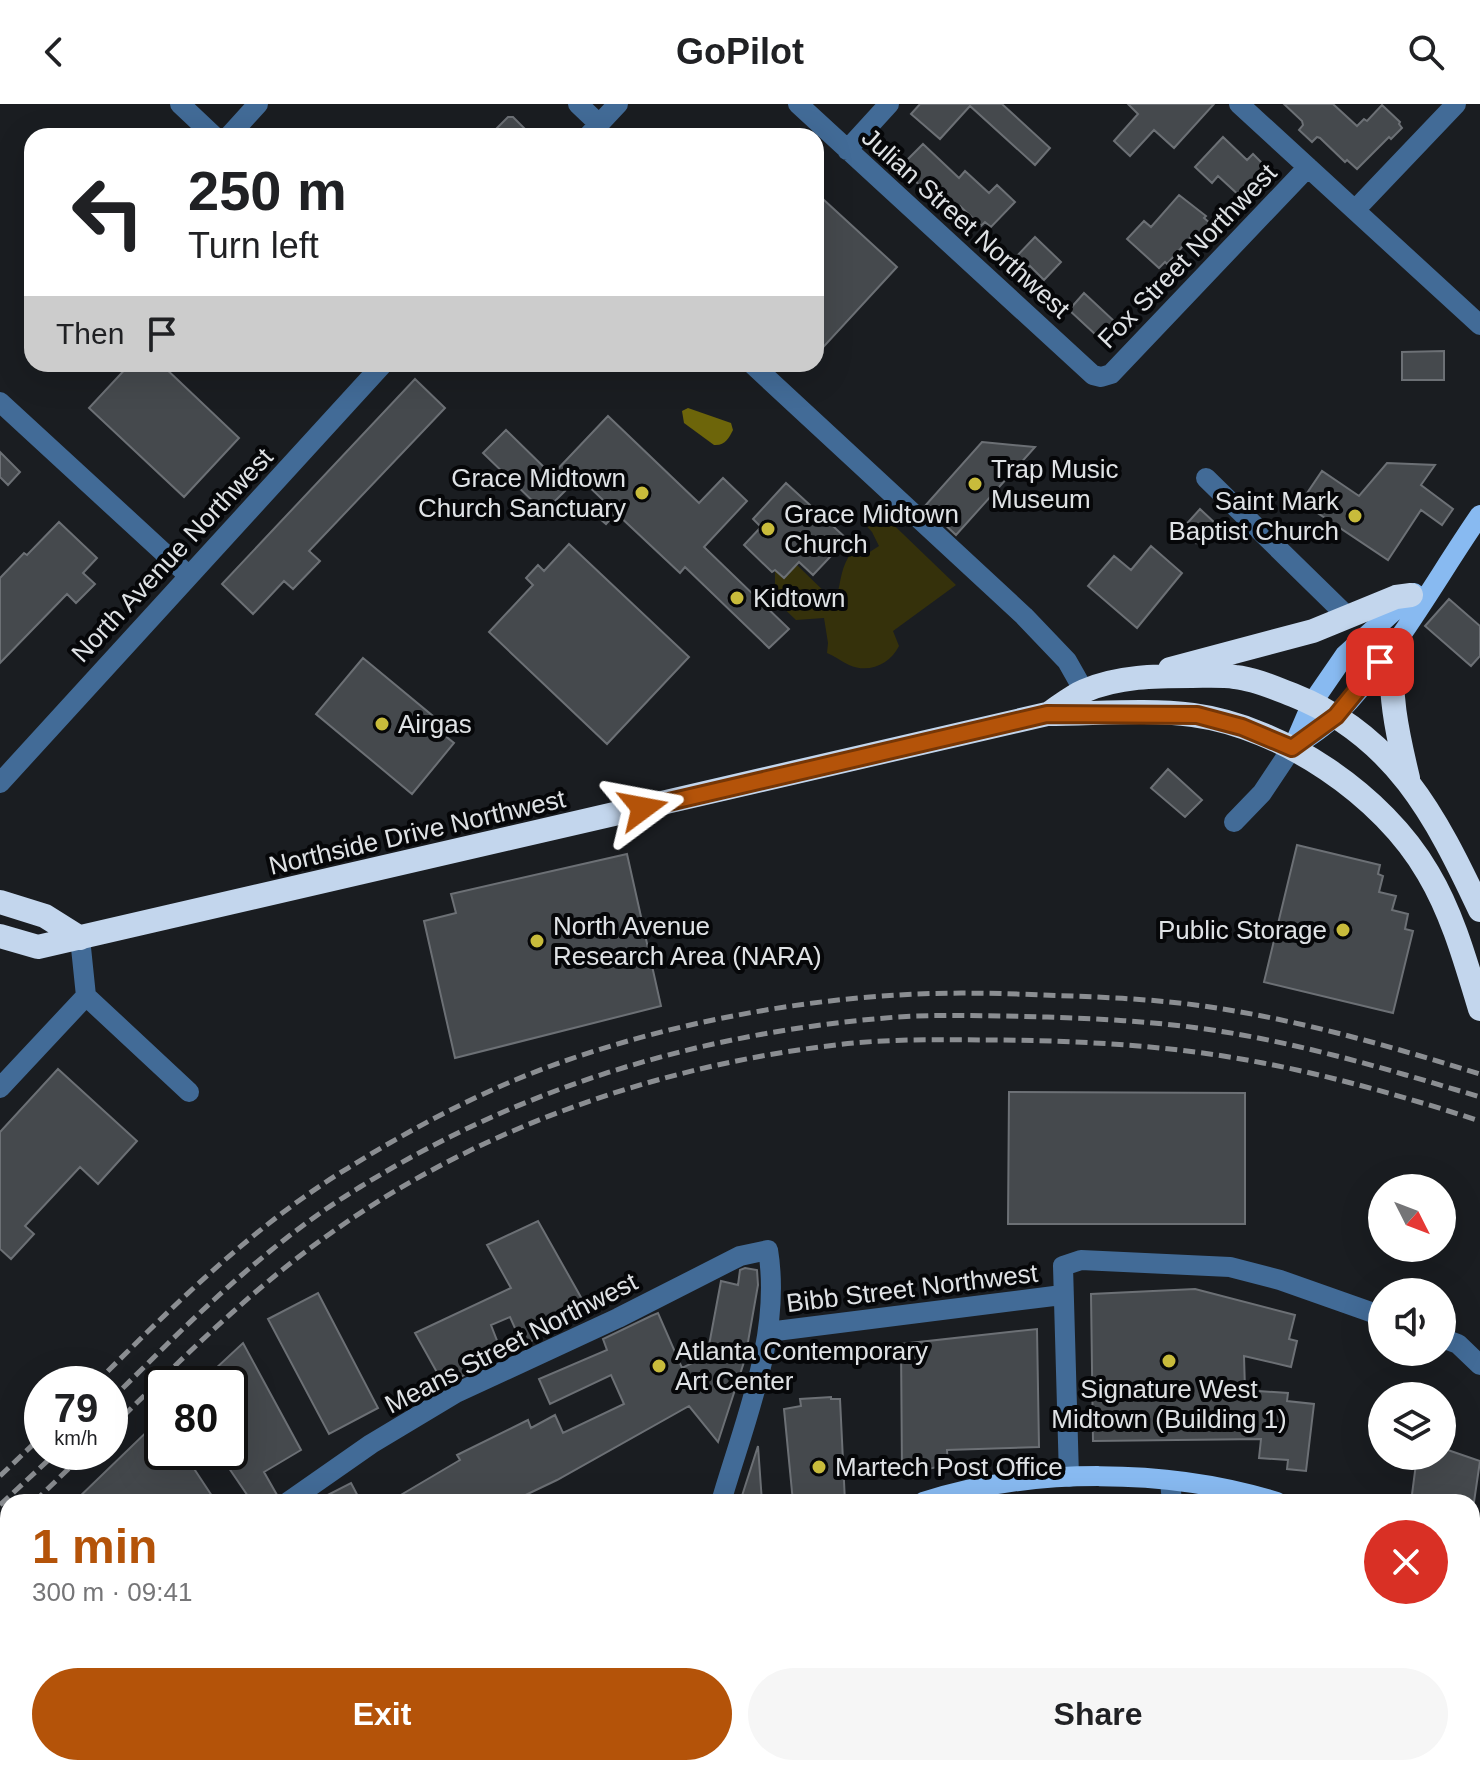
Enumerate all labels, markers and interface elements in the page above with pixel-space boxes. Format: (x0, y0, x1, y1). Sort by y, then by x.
icon: back (32, 30, 76, 74)
icon: search (1404, 30, 1448, 74)
text: GoPilot (676, 31, 804, 72)
street label: Julian Street Northwest (856, 122, 1076, 325)
street label: Fox Street Northwest (1091, 157, 1283, 354)
text: 250 m (188, 159, 347, 222)
icon: left (56, 160, 160, 264)
text: Turn left (188, 225, 319, 266)
icon: arrive (140, 312, 184, 356)
text: Then (56, 317, 124, 350)
street label: North Avenue Northwest (65, 441, 279, 668)
place label: Trap Music Museum (991, 454, 1119, 514)
place label: Grace Midtown Church Sanctuary (418, 463, 626, 523)
marker: Trap Music Museum (966, 475, 984, 493)
marker: Grace Midtown Church Sanctuary (633, 484, 651, 502)
place label: Saint Mark Baptist Church (1168, 486, 1340, 546)
place label: Grace Midtown Church (784, 499, 959, 559)
marker: Saint Mark Baptist Church (1346, 507, 1364, 525)
marker: Grace Midtown Church (759, 520, 777, 538)
place label: Kidtown (753, 583, 846, 613)
marker: Kidtown (728, 589, 746, 607)
pin (1346, 628, 1414, 696)
icon: arrive (1358, 640, 1402, 684)
place label: Airgas (398, 709, 472, 739)
marker: Airgas (373, 715, 391, 733)
position arrow (601, 766, 685, 850)
street label: Northside Drive Northwest (266, 783, 569, 881)
place label: North Avenue Research Area (NARA) (553, 911, 822, 971)
place label: Public Storage (1158, 915, 1327, 945)
marker: Public Storage (1334, 921, 1352, 939)
marker: North Avenue Research Area (NARA) (528, 932, 546, 950)
north arrow (1368, 1174, 1456, 1262)
map controls (1368, 1174, 1456, 1470)
street label: Bibb Street Northwest (785, 1258, 1040, 1318)
street label: Means Street Northwest (380, 1266, 643, 1420)
button: sound (1368, 1278, 1456, 1366)
place label: Atlanta Contemporary Art Center (675, 1336, 928, 1396)
marker: Signature West Midtown (Building 1) (1160, 1352, 1178, 1370)
marker: Atlanta Contemporary Art Center (650, 1357, 668, 1375)
speed limit sign: 80 (144, 1366, 248, 1470)
place label: Signature West Midtown (Building 1) (1051, 1374, 1287, 1434)
button: layers (1368, 1382, 1456, 1470)
text: 79 (54, 1386, 98, 1430)
text: km/h (54, 1427, 98, 1449)
place label: Martech Post Office (835, 1452, 1063, 1482)
marker: Martech Post Office (810, 1458, 828, 1476)
text: 1 min (32, 1520, 157, 1573)
button: close (1364, 1520, 1448, 1604)
text: 300 m · 09:41 (32, 1577, 192, 1607)
button: Exit (32, 1668, 732, 1760)
button: Share (748, 1668, 1448, 1760)

